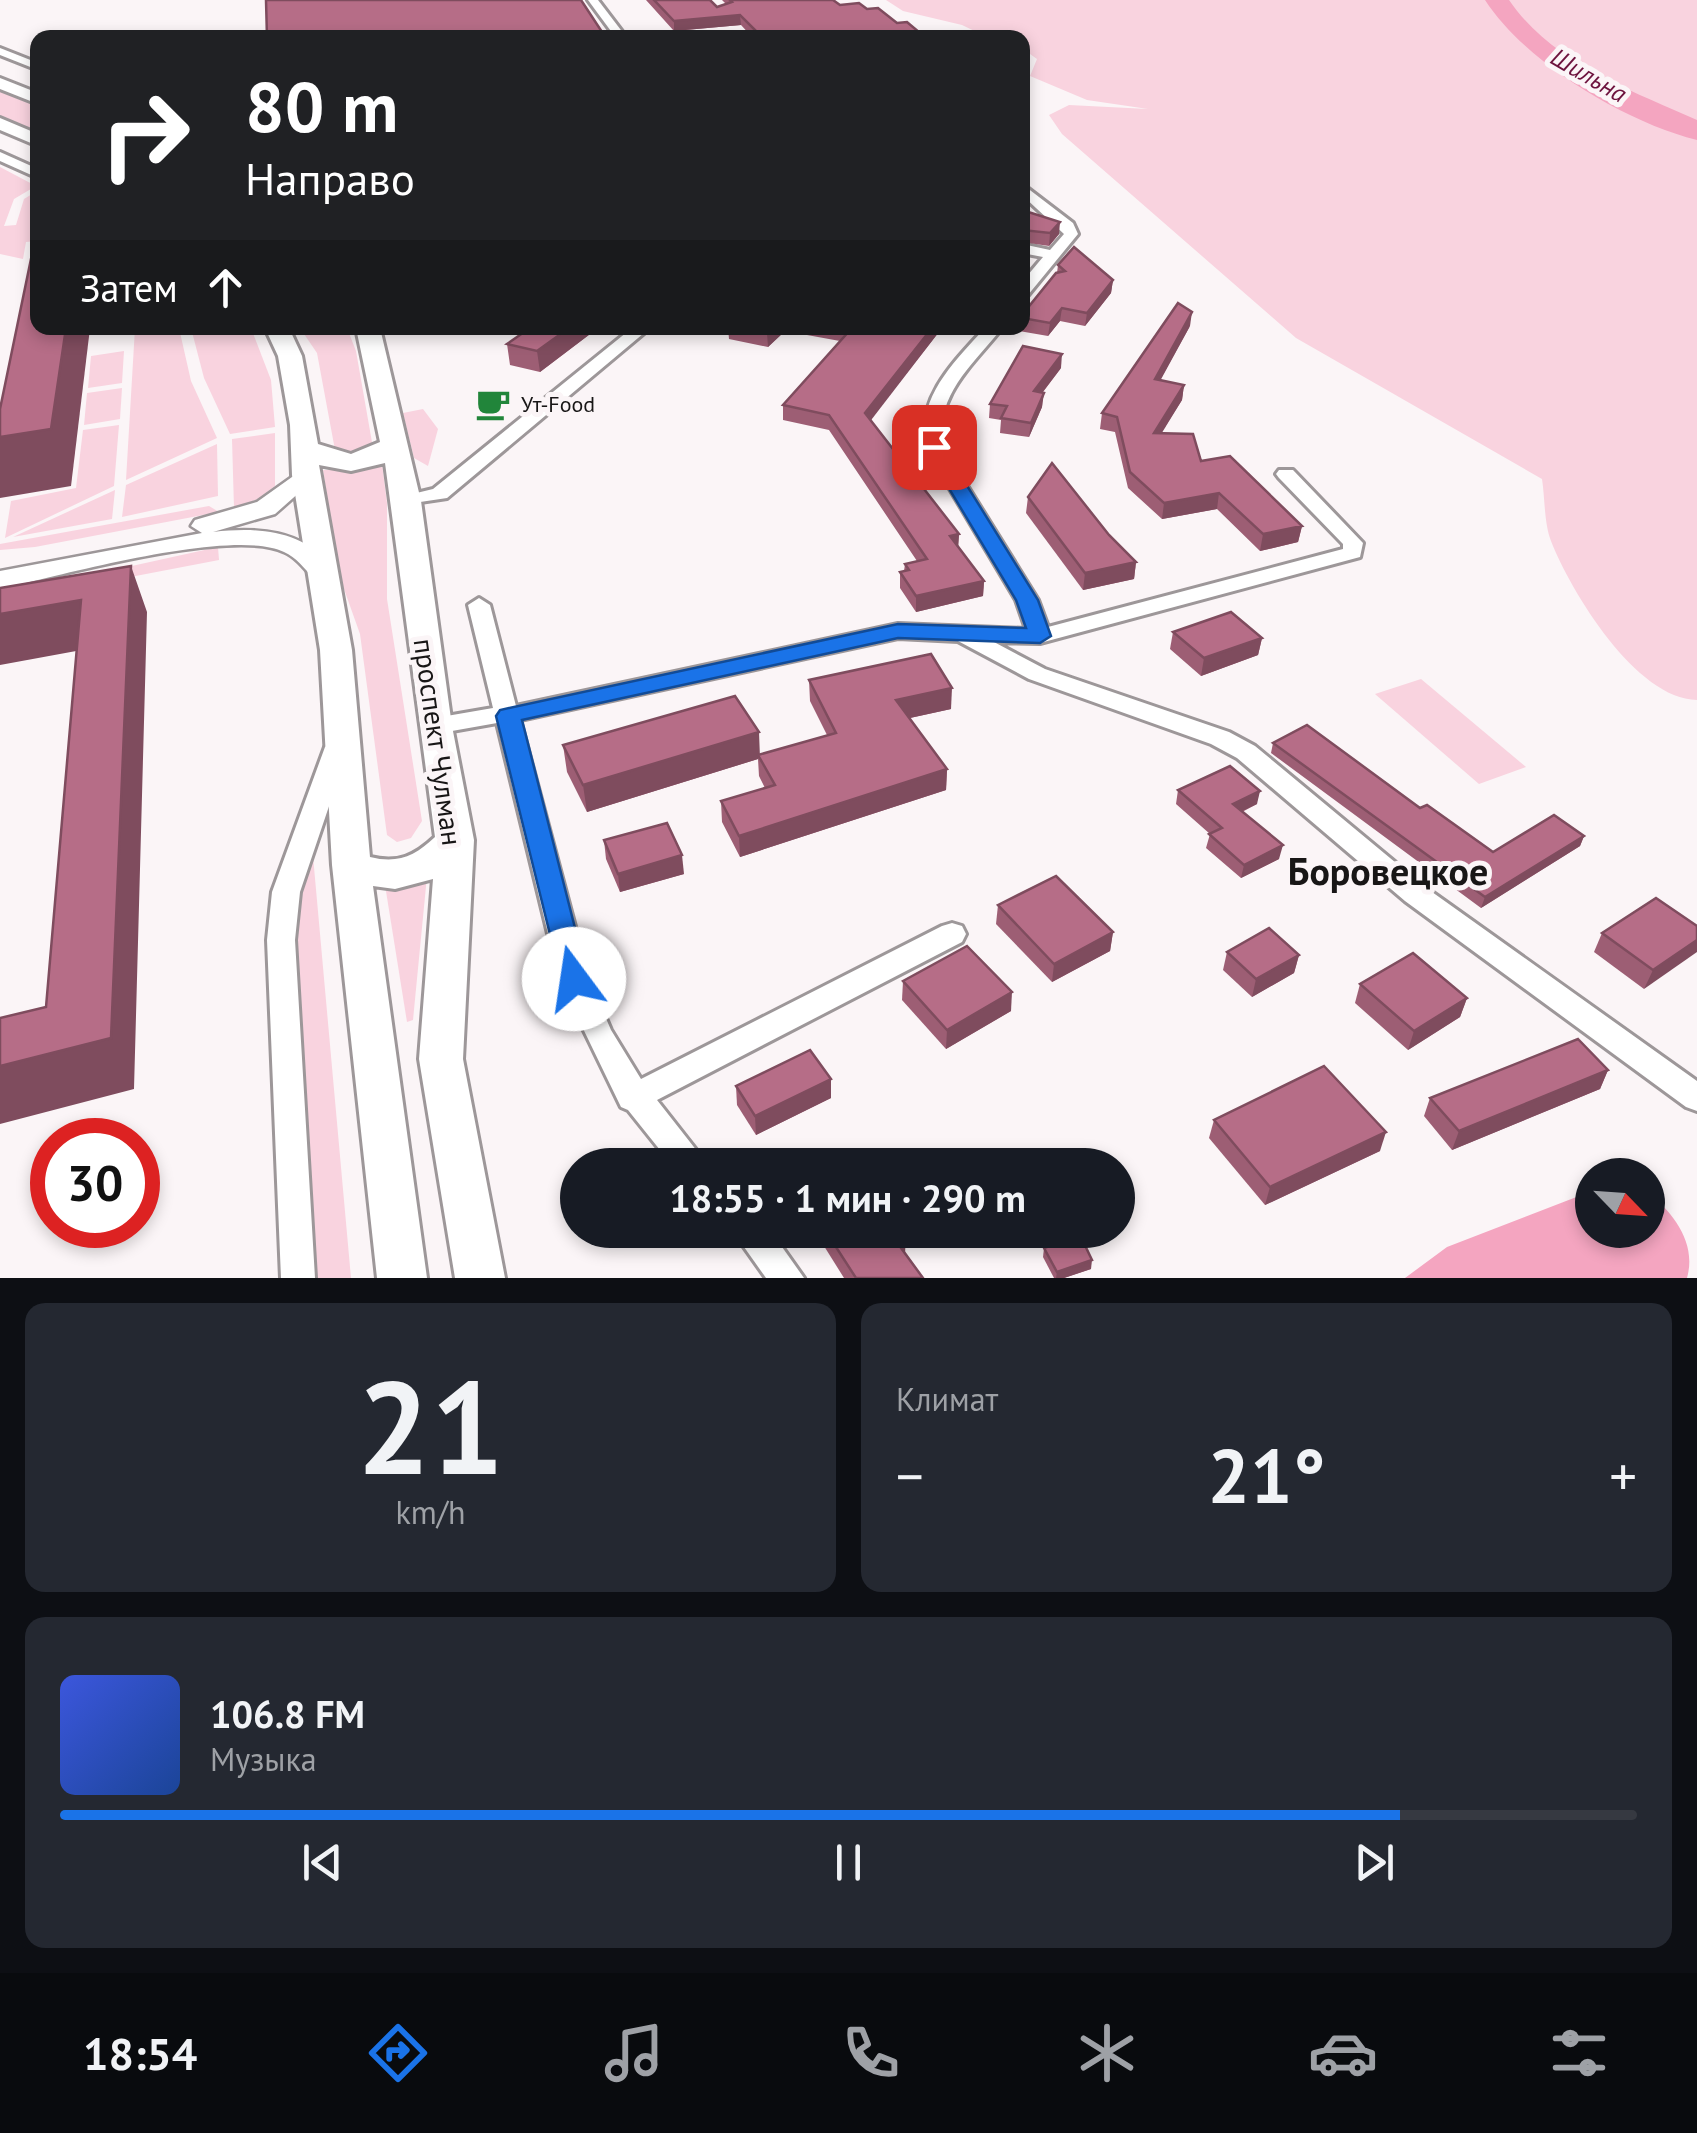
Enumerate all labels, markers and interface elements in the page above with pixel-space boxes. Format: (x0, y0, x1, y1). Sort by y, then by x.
water label: Шильна (1545, 41, 1633, 109)
text: 80 m (245, 61, 398, 151)
icon: right (80, 70, 210, 200)
text: Направо (245, 149, 415, 207)
icon: ahead (198, 260, 253, 315)
text: Затем (80, 263, 178, 312)
cafe icon: Ут-Food (474, 385, 512, 423)
place label: Ут-Food (521, 390, 595, 418)
pin (892, 405, 977, 490)
icon: arrive (907, 420, 962, 475)
street label: проспект Чулман (406, 636, 471, 848)
district label: Боровецкое (1288, 846, 1488, 895)
position arrow (522, 927, 626, 1031)
speed limit sign: 30 (30, 1118, 160, 1248)
north arrow (1575, 1158, 1665, 1248)
map controls (1575, 1158, 1665, 1248)
text: 18:55 · 1 мин · 290 m (669, 1173, 1026, 1222)
text: 21 (357, 1342, 504, 1510)
text: Климат (896, 1378, 998, 1420)
text: 21° (1208, 1427, 1325, 1524)
text: − (896, 1440, 924, 1511)
text: + (1609, 1440, 1637, 1511)
text: km/h (395, 1491, 466, 1533)
text: 106.8 FM (210, 1689, 365, 1738)
text: Музыка (210, 1738, 317, 1780)
icon: previous (295, 1835, 350, 1890)
icon: pause (821, 1835, 876, 1890)
icon: next (1347, 1835, 1402, 1890)
icon: directions (363, 2018, 433, 2088)
icon: music (599, 2018, 669, 2088)
icon: phone (836, 2018, 906, 2088)
icon: climate (1072, 2018, 1142, 2088)
icon: car (1308, 2018, 1378, 2088)
icon: filters (1544, 2018, 1614, 2088)
text: 18:54 (83, 2024, 197, 2082)

